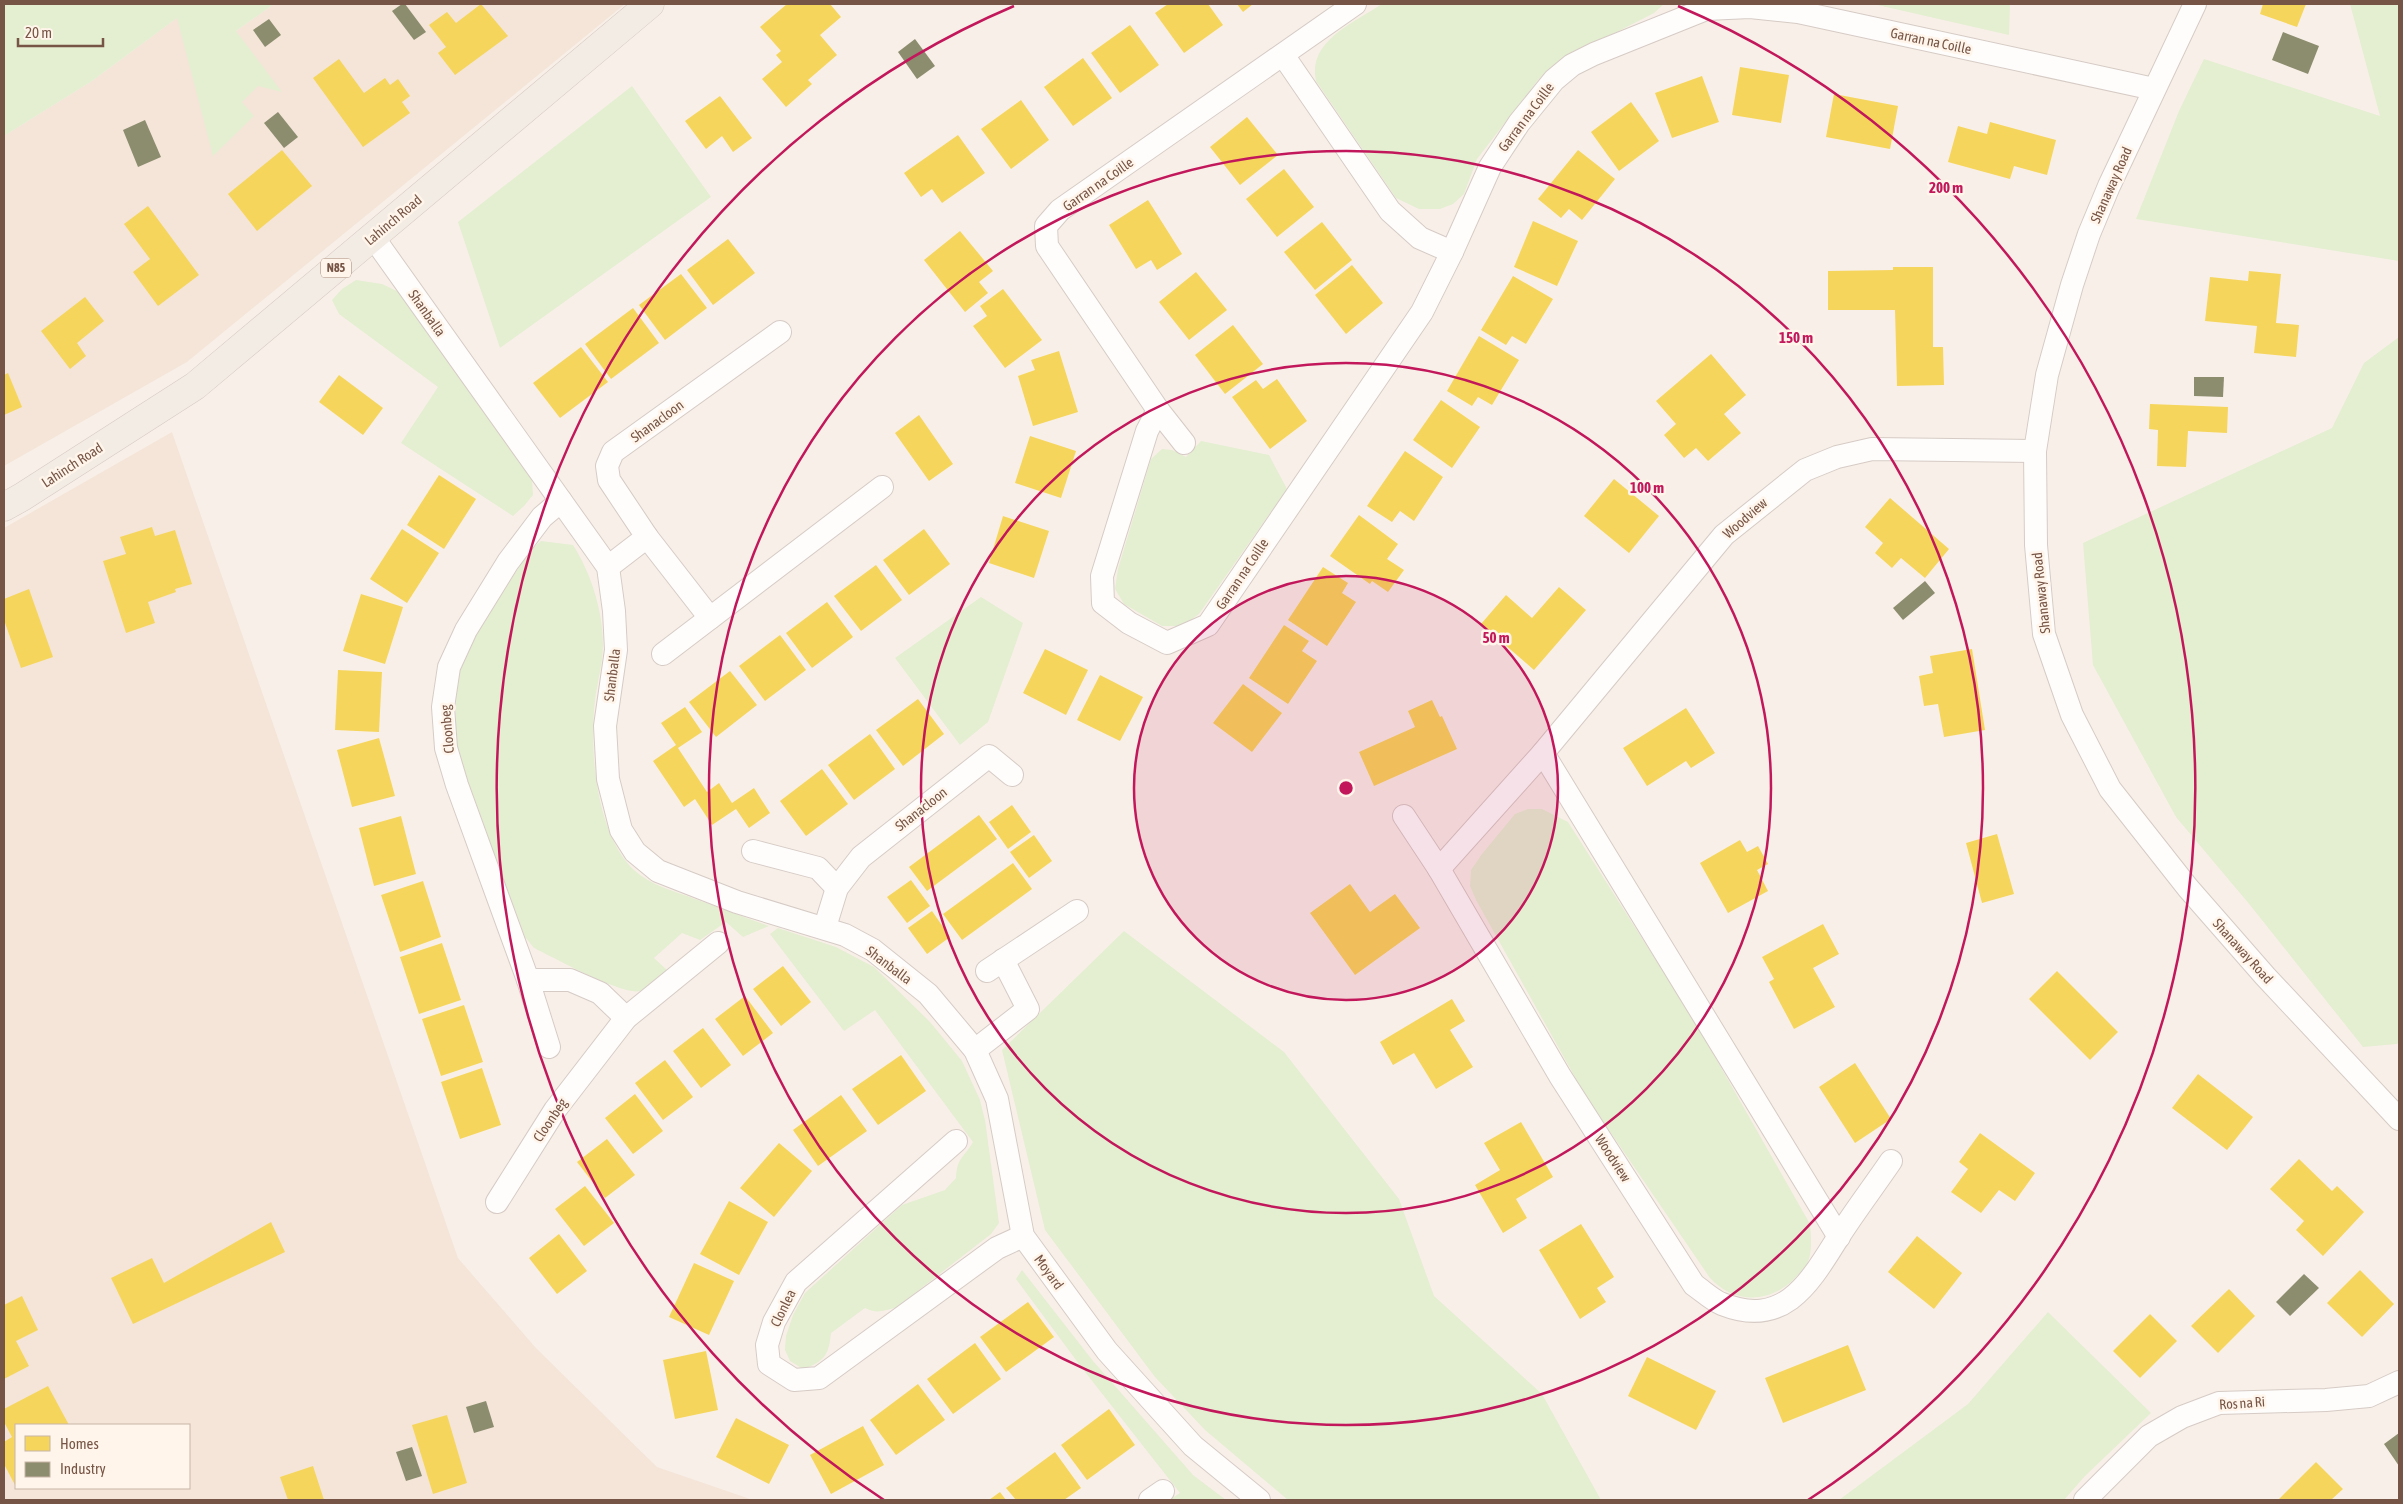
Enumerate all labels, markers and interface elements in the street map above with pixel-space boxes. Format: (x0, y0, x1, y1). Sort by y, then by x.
scale bar (18, 15, 102, 47)
text: 20 m (25, 24, 52, 41)
street label: Garran na Coille (1889, 25, 1973, 57)
street label: Garran na Coille (1495, 79, 1557, 155)
street label: Shanaway Road (2087, 144, 2135, 226)
street label: Garran na Coille (1060, 154, 1136, 214)
text: 200 m (1929, 179, 1963, 196)
street label: Lahinch Road (361, 192, 425, 248)
road number: N85 (321, 258, 351, 278)
street label: Shanballa (405, 287, 449, 339)
text: 150 m (1779, 329, 1813, 346)
street label: Shanacloon (628, 397, 686, 445)
street label: Lahinch Road (39, 439, 105, 491)
text: 100 m (1630, 479, 1664, 496)
street label: Woodview (1720, 494, 1771, 541)
street label: Garran na Coille (1212, 535, 1272, 613)
street label: Shanaway Road (2029, 552, 2053, 634)
text: 50 m (1483, 629, 1510, 646)
street label: Shanballa (601, 648, 623, 702)
street label: Cloonbeg (437, 704, 457, 754)
centre of rings (1337, 779, 1355, 797)
street label: Shanacloon (892, 784, 950, 834)
street label: Shanaway Road (2210, 915, 2276, 987)
street label: Shanballa (863, 943, 915, 987)
street label: Cloonbeg (530, 1095, 570, 1145)
street label: Woodview (1592, 1131, 1635, 1185)
street label: Moyard (1031, 1252, 1067, 1292)
street label: Clonlea (767, 1287, 799, 1329)
street label: Ros na Ri (2219, 1393, 2265, 1413)
legend (15, 1424, 190, 1489)
text: Homes (60, 1435, 99, 1452)
text: Industry (60, 1460, 106, 1477)

